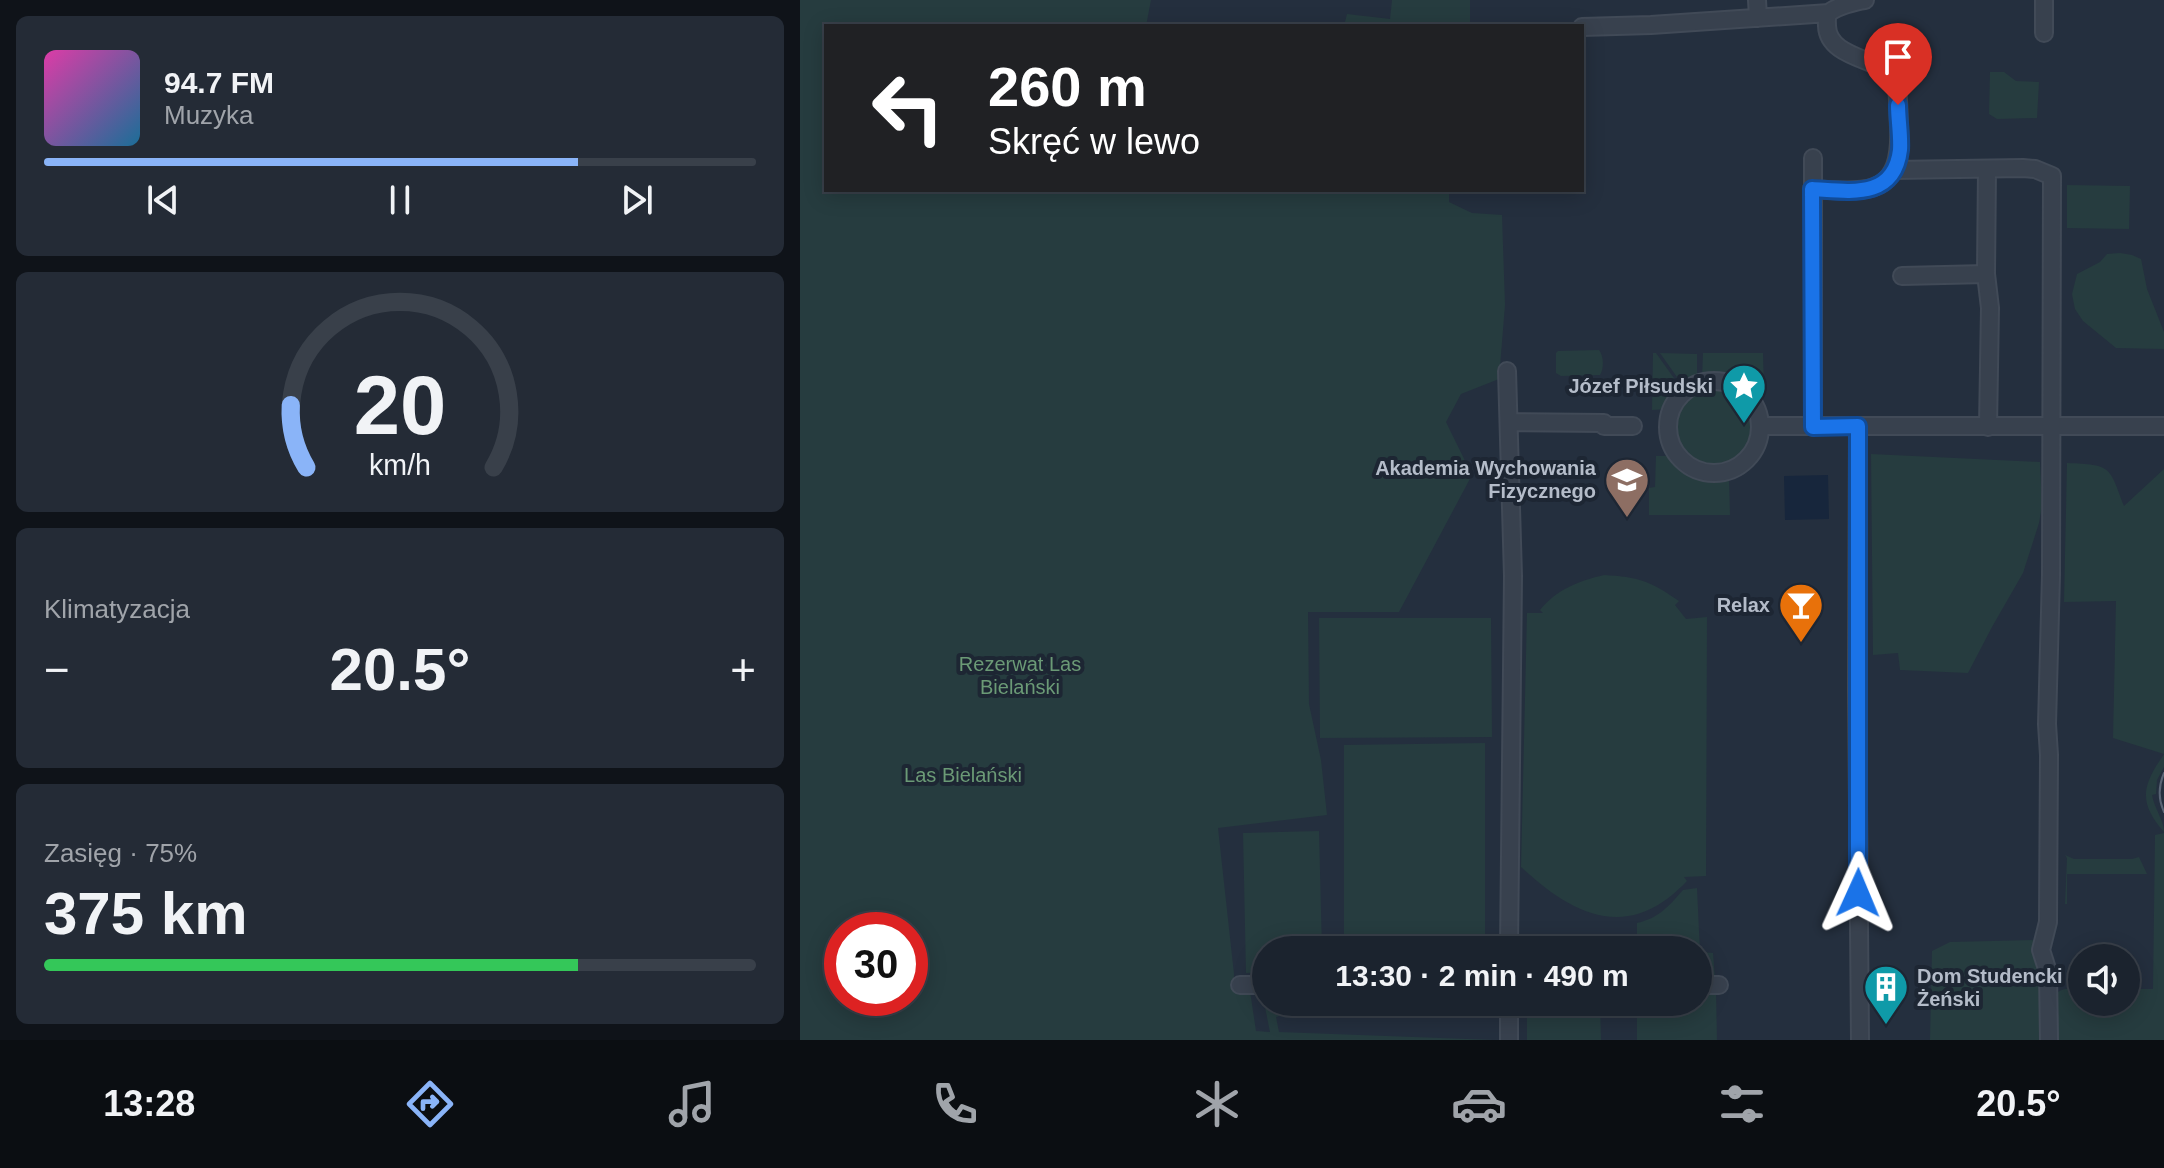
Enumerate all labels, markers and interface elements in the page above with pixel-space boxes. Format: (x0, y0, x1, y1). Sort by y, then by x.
pin (1864, 23, 1932, 105)
icon: arrive (1876, 35, 1920, 79)
text: 260 m (988, 55, 1147, 118)
icon: left (856, 56, 960, 160)
text: 94.7 FM (164, 66, 274, 99)
text: Muzyka (164, 100, 254, 130)
text: Skręć w lewo (988, 121, 1200, 162)
icon: previous (141, 178, 185, 222)
icon: pause (378, 178, 422, 222)
icon: next (615, 178, 659, 222)
text: 20 (354, 359, 446, 452)
place icon: Józef Piłsudski (1720, 362, 1768, 425)
place label: Józef Piłsudski (1569, 375, 1713, 397)
text: km/h (369, 449, 431, 481)
school or university icon: Akademia Wychowania Fizycznego (1603, 456, 1651, 519)
place label: Akademia Wychowania Fizycznego (1375, 457, 1597, 502)
bar icon: Relax (1777, 581, 1825, 644)
text: Klimatyzacja (44, 594, 190, 624)
place label: Relax (1717, 594, 1770, 616)
text: 20.5° (330, 636, 470, 703)
text: − (44, 645, 70, 694)
text: + (730, 645, 756, 694)
park label: Rezerwat Las Bielański (959, 653, 1081, 698)
park label: Las Bielański (904, 764, 1022, 786)
text: Zasięg · 75% (44, 838, 197, 868)
position arrow (1816, 851, 1900, 935)
text: 375 km (44, 880, 248, 947)
speed limit sign: 30 (824, 912, 928, 1016)
map controls (2068, 944, 2140, 1016)
button: sound (2068, 944, 2140, 1016)
text: 13:30 · 2 min · 490 m (1335, 959, 1629, 992)
building icon: Dom Studencki Żeński (1862, 963, 1910, 1026)
place label: Dom Studencki Żeński (1917, 965, 2063, 1010)
icon: directions (402, 1076, 458, 1132)
icon: music (664, 1076, 720, 1132)
icon: phone (927, 1076, 983, 1132)
icon: climate (1189, 1076, 1245, 1132)
icon: car (1451, 1076, 1507, 1132)
icon: filters (1714, 1076, 1770, 1132)
text: 13:28 (103, 1083, 195, 1124)
text: 20.5° (1976, 1083, 2061, 1124)

